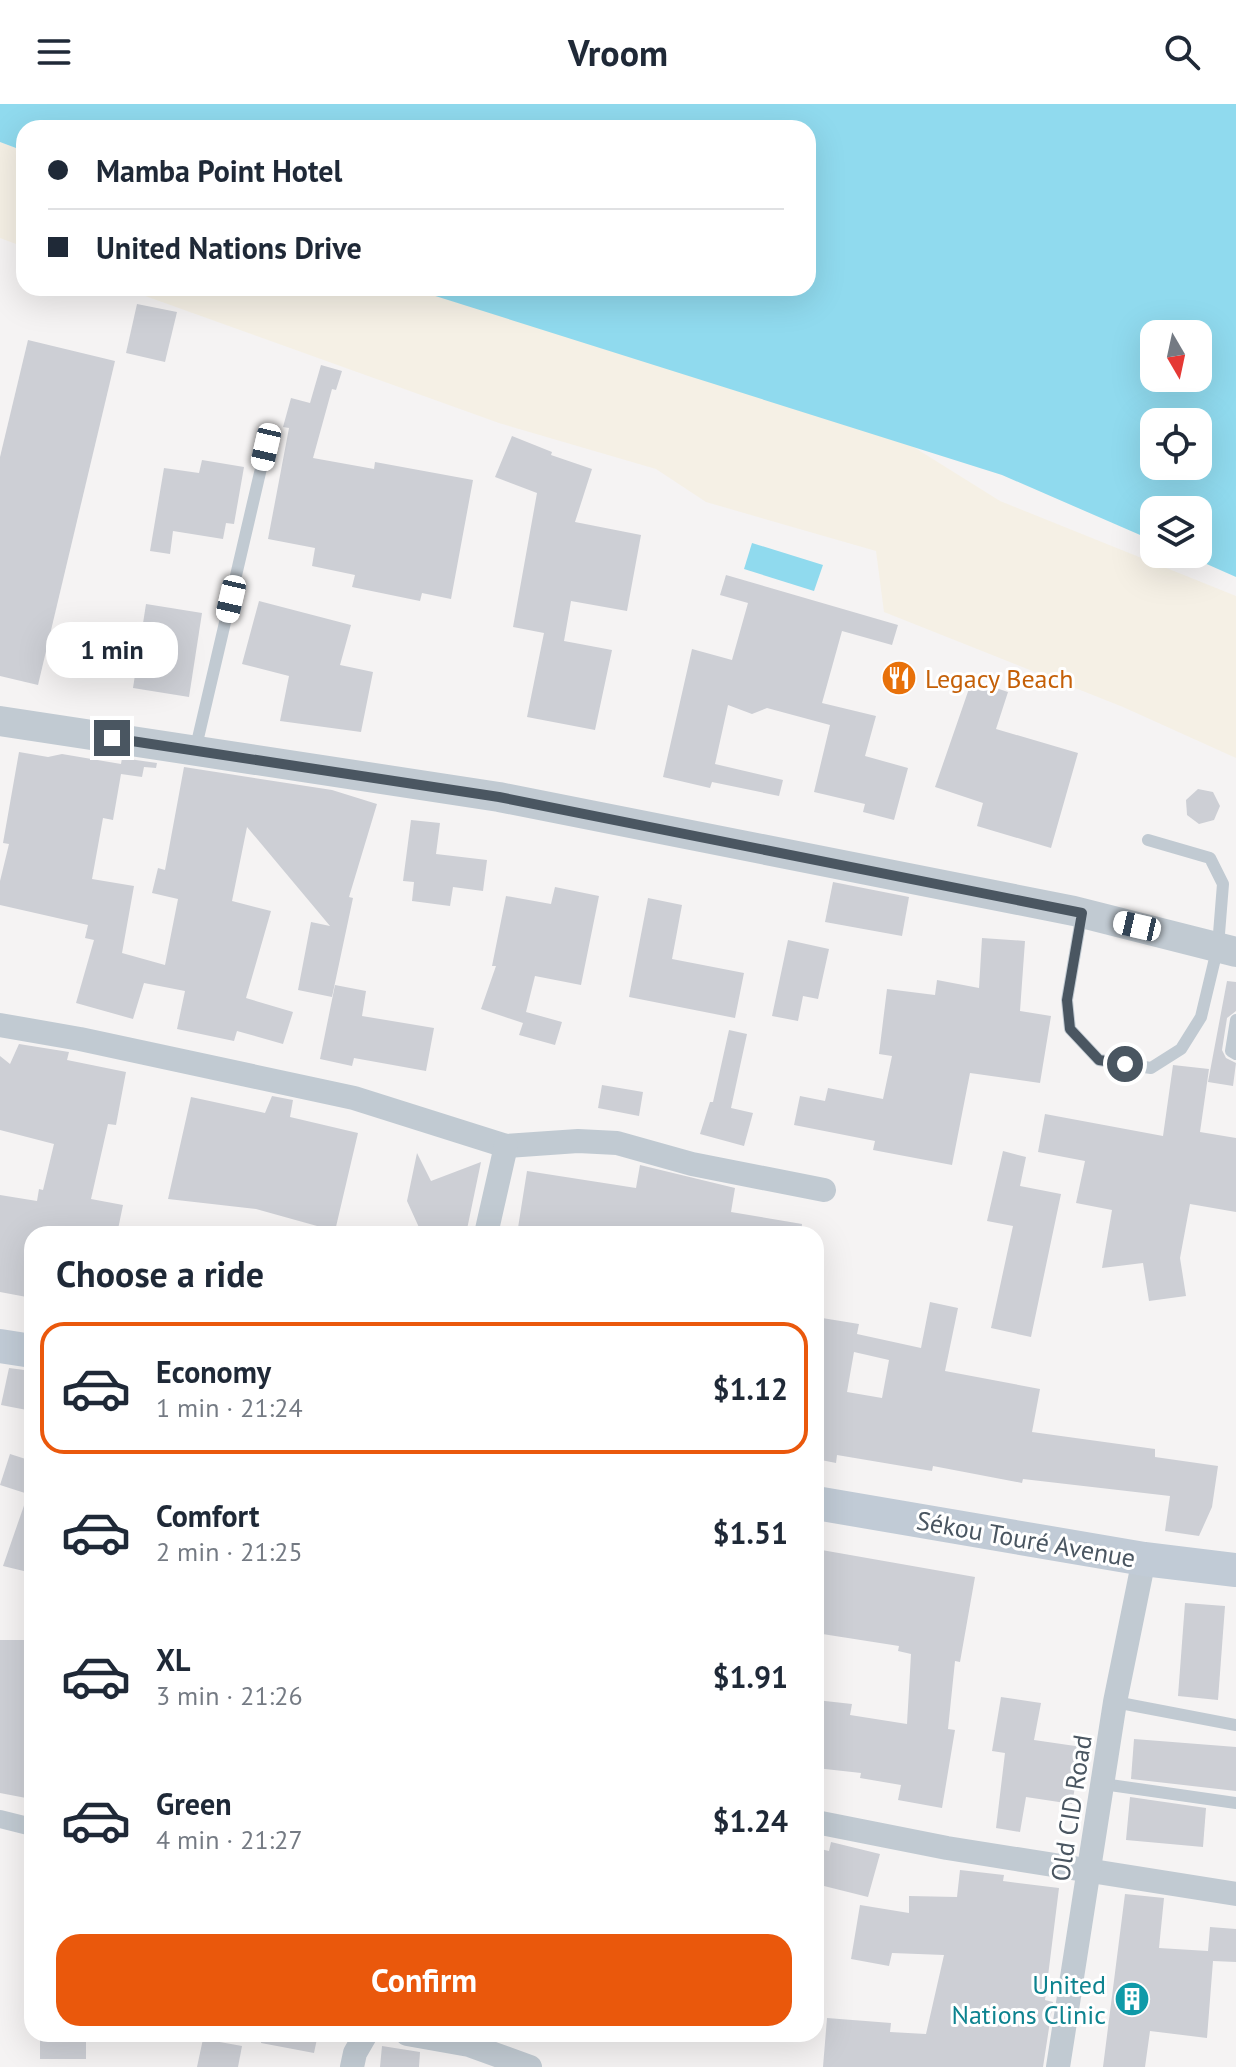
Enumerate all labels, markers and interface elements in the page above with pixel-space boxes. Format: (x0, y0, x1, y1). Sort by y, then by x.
text: Vroom (568, 29, 668, 76)
icon: menu (32, 30, 76, 74)
icon: search (1160, 30, 1204, 74)
text: Mamba Point Hotel (96, 151, 342, 190)
text: United Nations Drive (96, 228, 362, 267)
north arrow (1140, 320, 1212, 392)
map controls (1140, 320, 1212, 568)
button: locate (1140, 408, 1212, 480)
car (249, 421, 283, 473)
button: layers (1140, 496, 1212, 568)
car (214, 573, 248, 625)
callout: 1 min (46, 622, 178, 678)
text: 1 min (80, 633, 144, 666)
restaurant icon: Legacy Beach (880, 659, 918, 697)
place label: Legacy Beach (925, 662, 1073, 695)
route end (94, 720, 130, 756)
car (1111, 909, 1163, 943)
route start (1107, 1046, 1143, 1082)
text: Choose a ride (56, 1250, 264, 1297)
icon: car (60, 1352, 132, 1424)
text: Economy (156, 1352, 271, 1391)
text: $1.12 (713, 1369, 788, 1408)
text: 1 min · 21:24 (156, 1391, 303, 1424)
icon: car (60, 1496, 132, 1568)
text: Comfort (156, 1496, 259, 1535)
street label: Sékou Touré Avenue (914, 1504, 1138, 1574)
text: $1.51 (713, 1513, 788, 1552)
text: 2 min · 21:25 (156, 1535, 303, 1568)
icon: car (60, 1640, 132, 1712)
text: XL (156, 1640, 190, 1679)
text: $1.91 (713, 1657, 788, 1696)
text: 3 min · 21:26 (156, 1679, 303, 1712)
street label: Old CID Road (1043, 1732, 1099, 1884)
icon: car (60, 1784, 132, 1856)
text: Green (156, 1784, 231, 1823)
text: $1.24 (713, 1801, 788, 1840)
text: 4 min · 21:27 (156, 1823, 303, 1856)
button: Confirm (56, 1934, 792, 2026)
place label: United Nations Clinic (951, 1968, 1106, 2031)
building icon: United Nations Clinic (1113, 1980, 1151, 2018)

